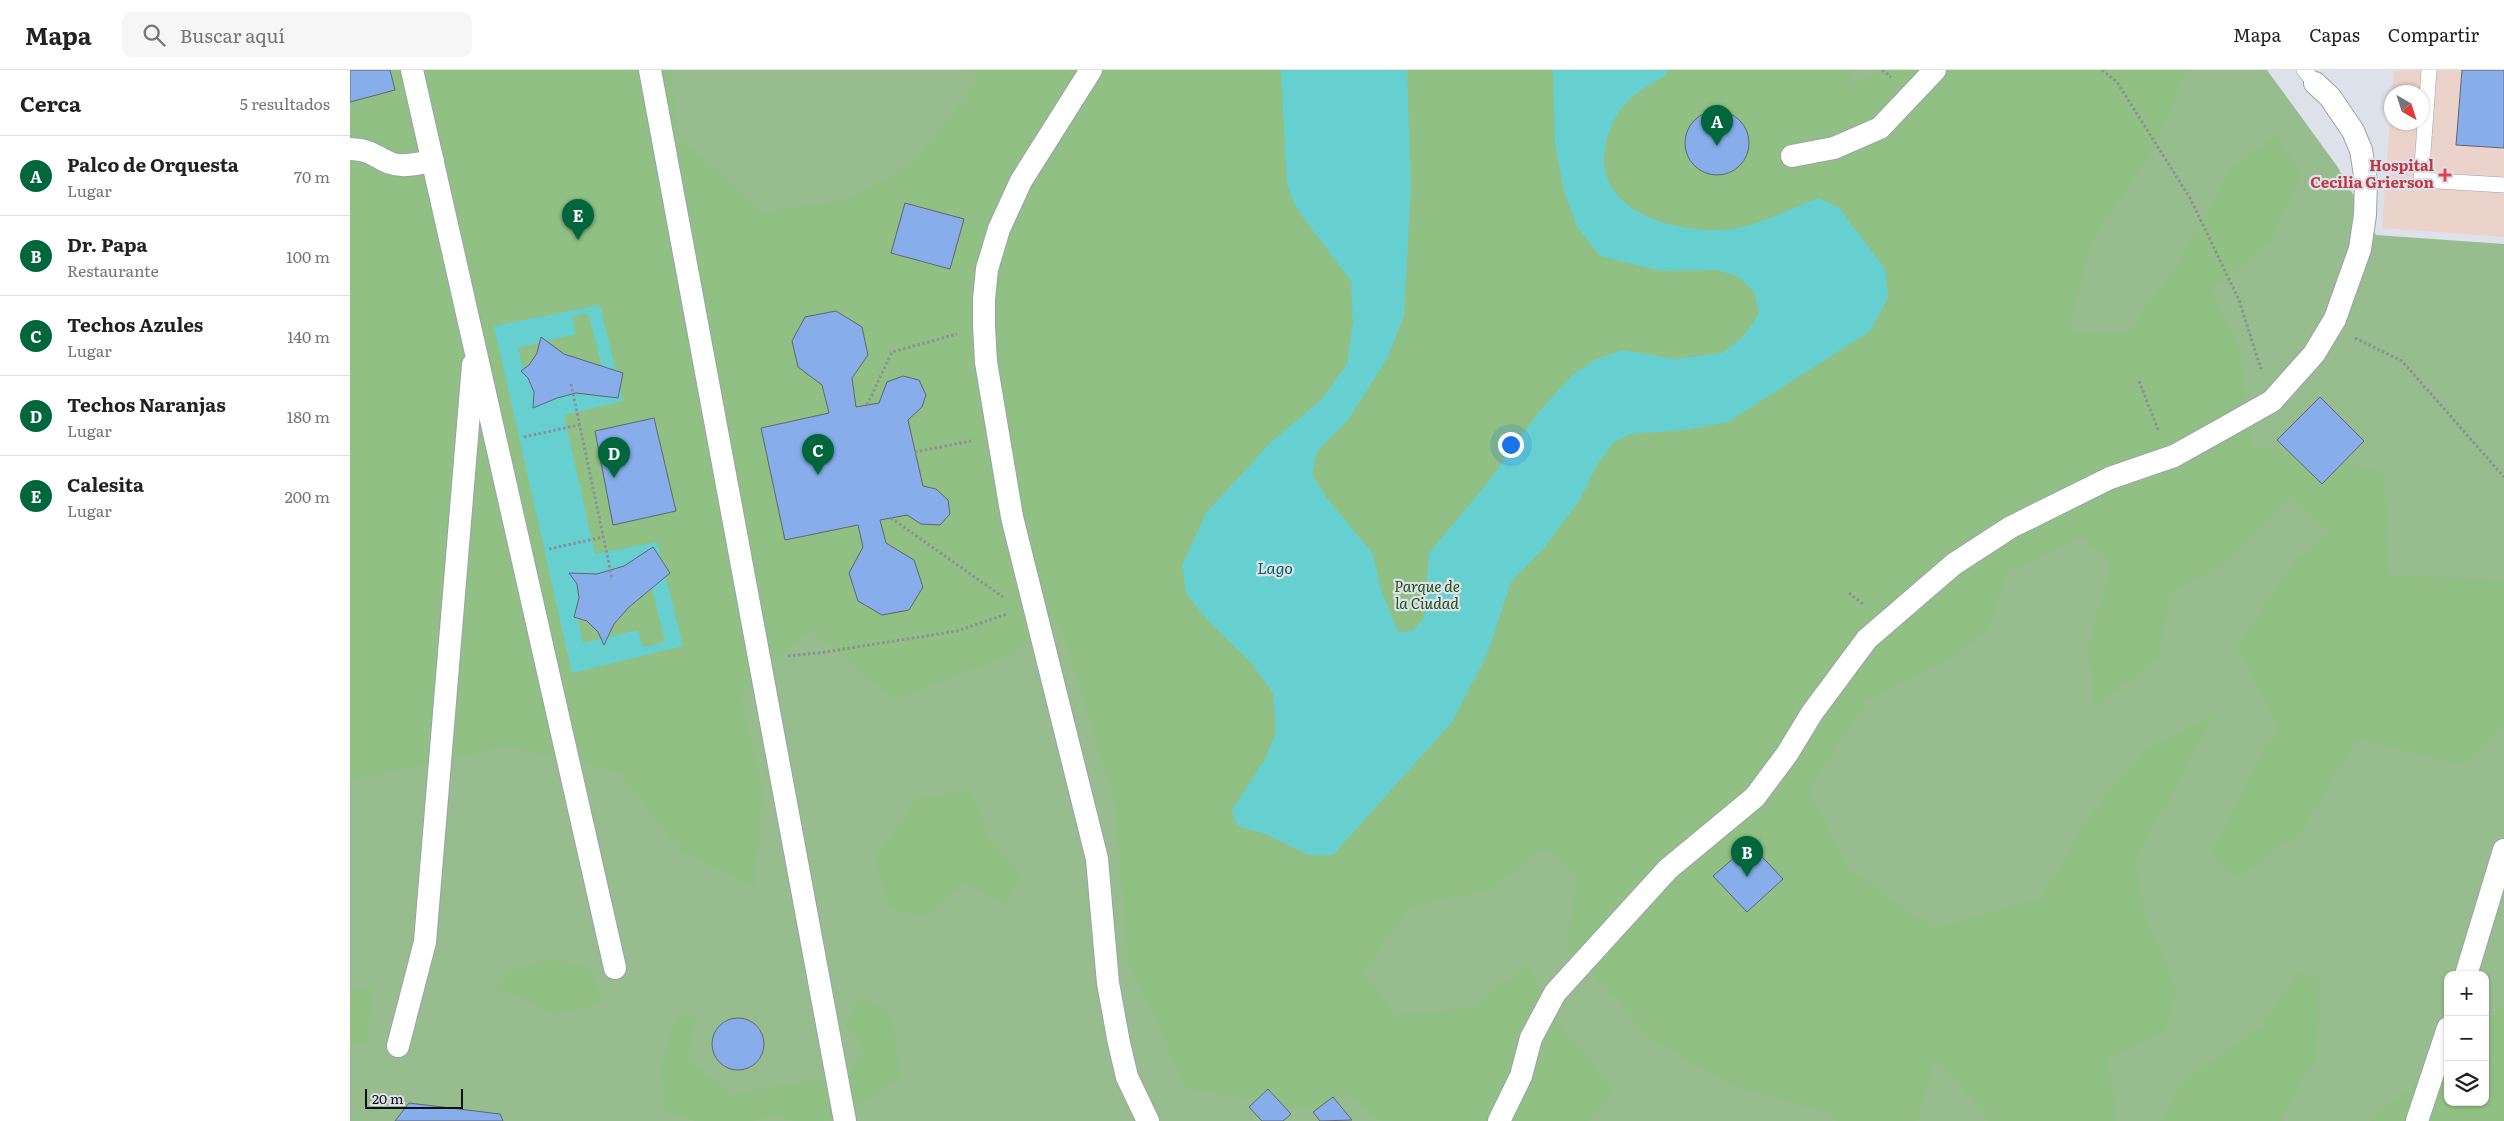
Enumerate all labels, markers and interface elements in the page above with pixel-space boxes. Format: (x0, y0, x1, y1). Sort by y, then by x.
search box (122, 12, 472, 57)
text: Mapa (25, 17, 92, 52)
icon: search (140, 21, 168, 49)
text: Buscar aquí (180, 21, 285, 49)
text: Mapa (2233, 21, 2281, 48)
text: Capas (2309, 21, 2360, 48)
text: Compartir (2388, 21, 2479, 48)
north arrow (2384, 85, 2429, 130)
text: Cerca (20, 87, 81, 118)
text: 5 resultados (240, 91, 330, 115)
pin: A (1701, 105, 1733, 146)
text: Palco de Orquesta (67, 150, 239, 178)
place label: Hospital Cecilia Grierson (2310, 153, 2435, 193)
text: A (30, 164, 42, 188)
text: 70 m (294, 164, 330, 188)
marker: Hospital Cecilia Grierson (2438, 168, 2452, 182)
text: Lugar (67, 178, 112, 202)
pin: E (562, 199, 594, 240)
text: Dr. Papa (67, 230, 148, 258)
text: B (30, 244, 42, 268)
text: 100 m (286, 244, 330, 268)
text: Restaurante (67, 258, 159, 282)
text: Techos Azules (67, 310, 203, 338)
text: C (30, 324, 42, 348)
text: 140 m (287, 324, 330, 348)
text: Lugar (67, 338, 112, 362)
text: Techos Naranjas (67, 390, 226, 418)
text: D (30, 404, 42, 428)
text: 180 m (287, 404, 330, 428)
text: Lugar (67, 418, 112, 442)
your location (1498, 432, 1524, 458)
pin: C (802, 434, 834, 475)
pin: D (598, 437, 630, 478)
text: Calesita (67, 470, 144, 498)
text: E (31, 484, 41, 508)
text: 200 m (285, 484, 330, 508)
text: Lugar (67, 498, 112, 522)
water label: Lago (1257, 555, 1293, 579)
park label: Parque de la Ciudad (1394, 574, 1460, 614)
pin: B (1731, 836, 1763, 877)
map controls (2444, 971, 2489, 1106)
button: + (2444, 971, 2489, 1016)
button: − (2444, 1016, 2489, 1061)
button: layers (2444, 1061, 2489, 1106)
scale bar (365, 1086, 462, 1109)
text: 20 m (372, 1088, 404, 1108)

